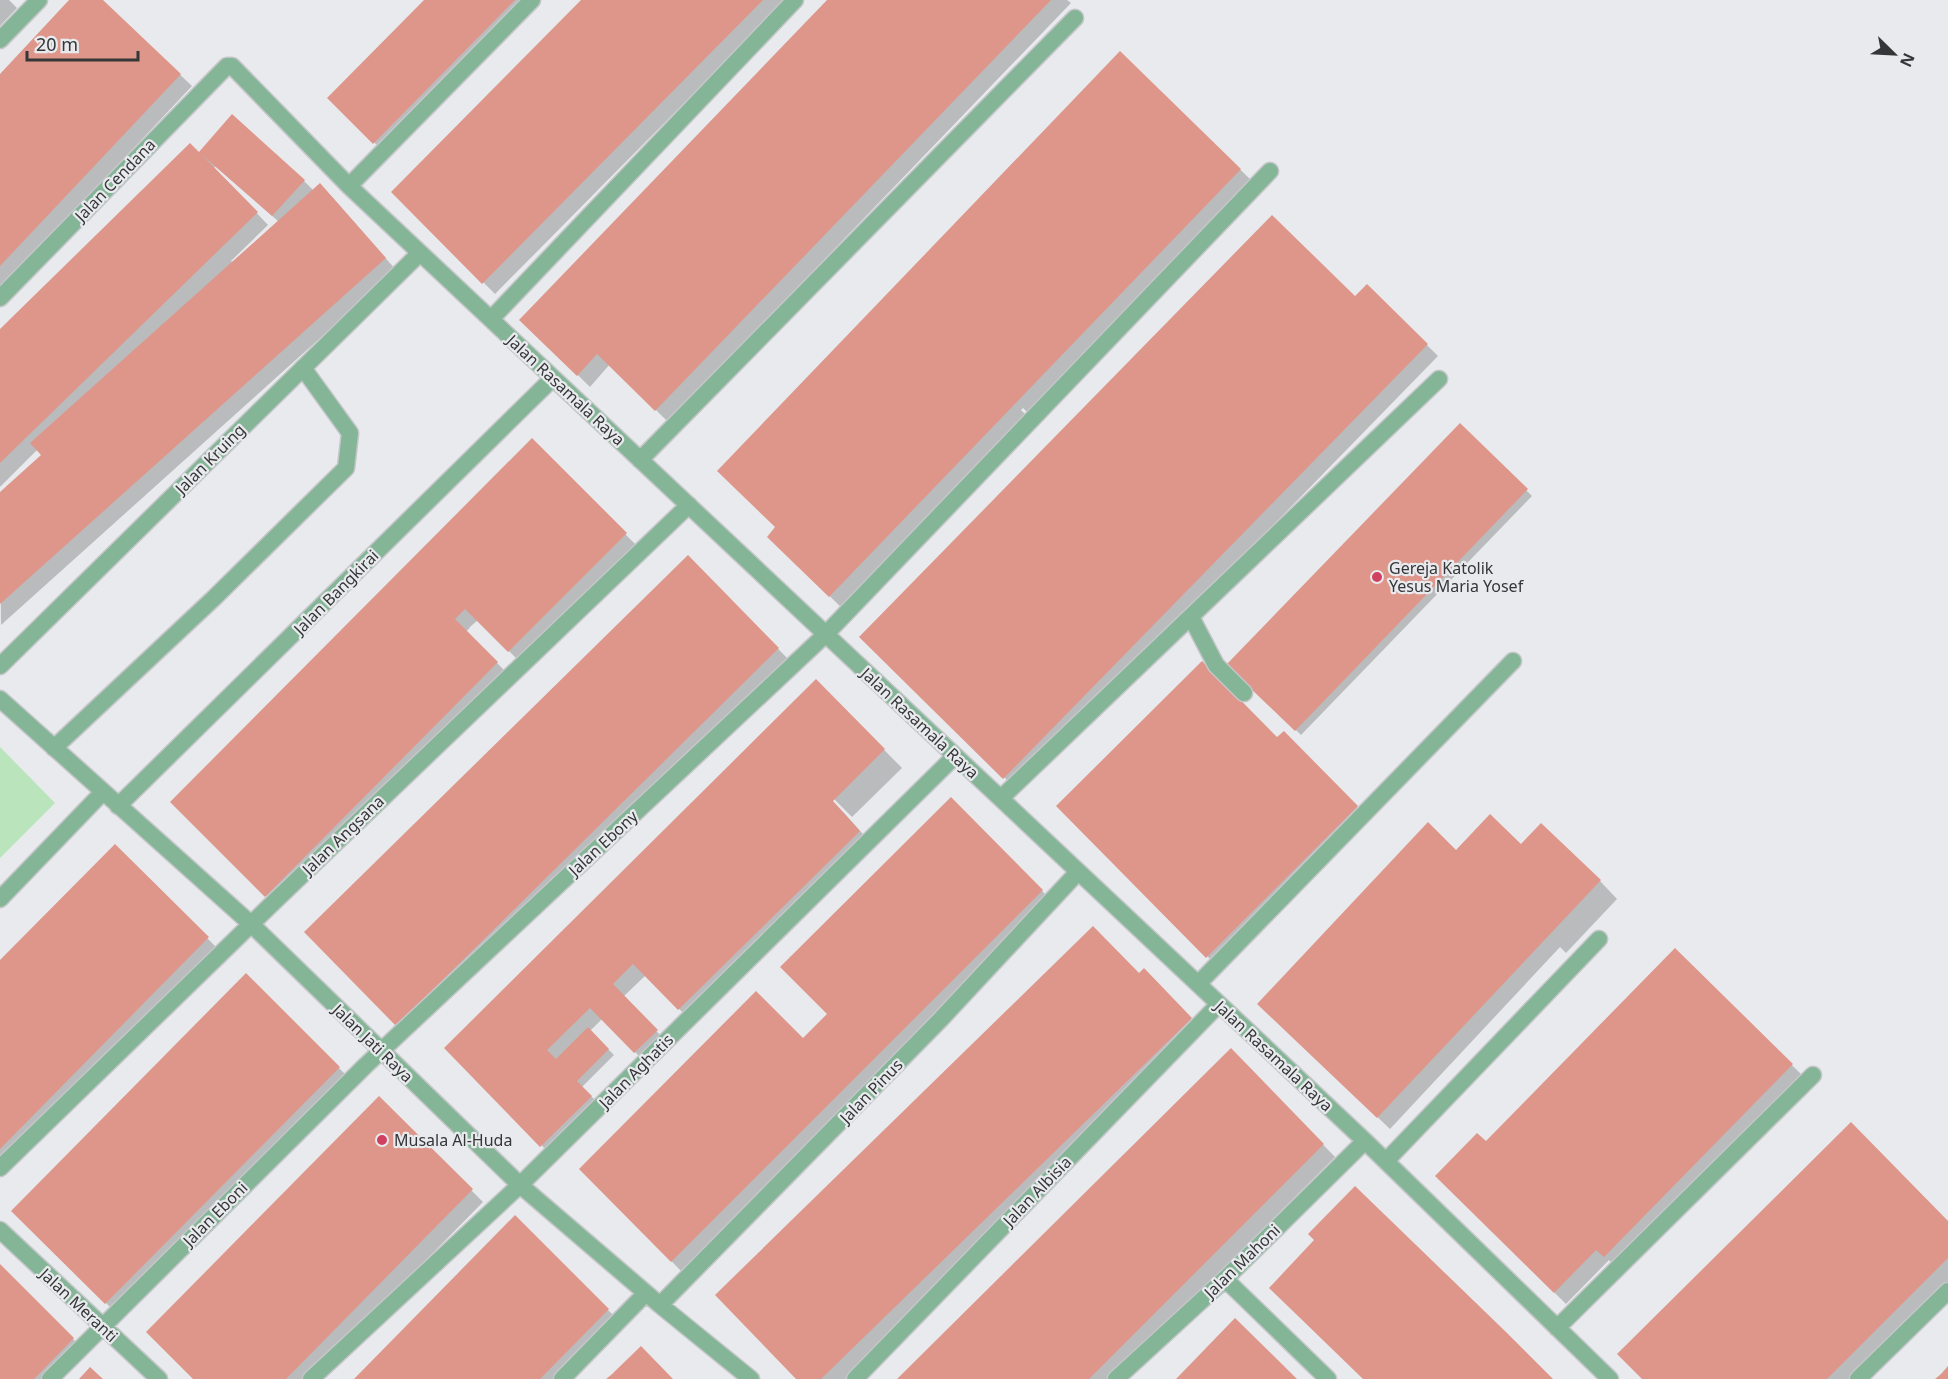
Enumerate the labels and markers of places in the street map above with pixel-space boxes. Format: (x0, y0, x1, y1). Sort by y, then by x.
place label: Gereja Katolik Yesus Maria Yosef (1389, 557, 1525, 597)
marker: Gereja Katolik Yesus Maria Yosef (1370, 570, 1384, 584)
place label: Musala Al-Huda (394, 1129, 512, 1151)
marker: Musala Al-Huda (375, 1133, 389, 1147)

